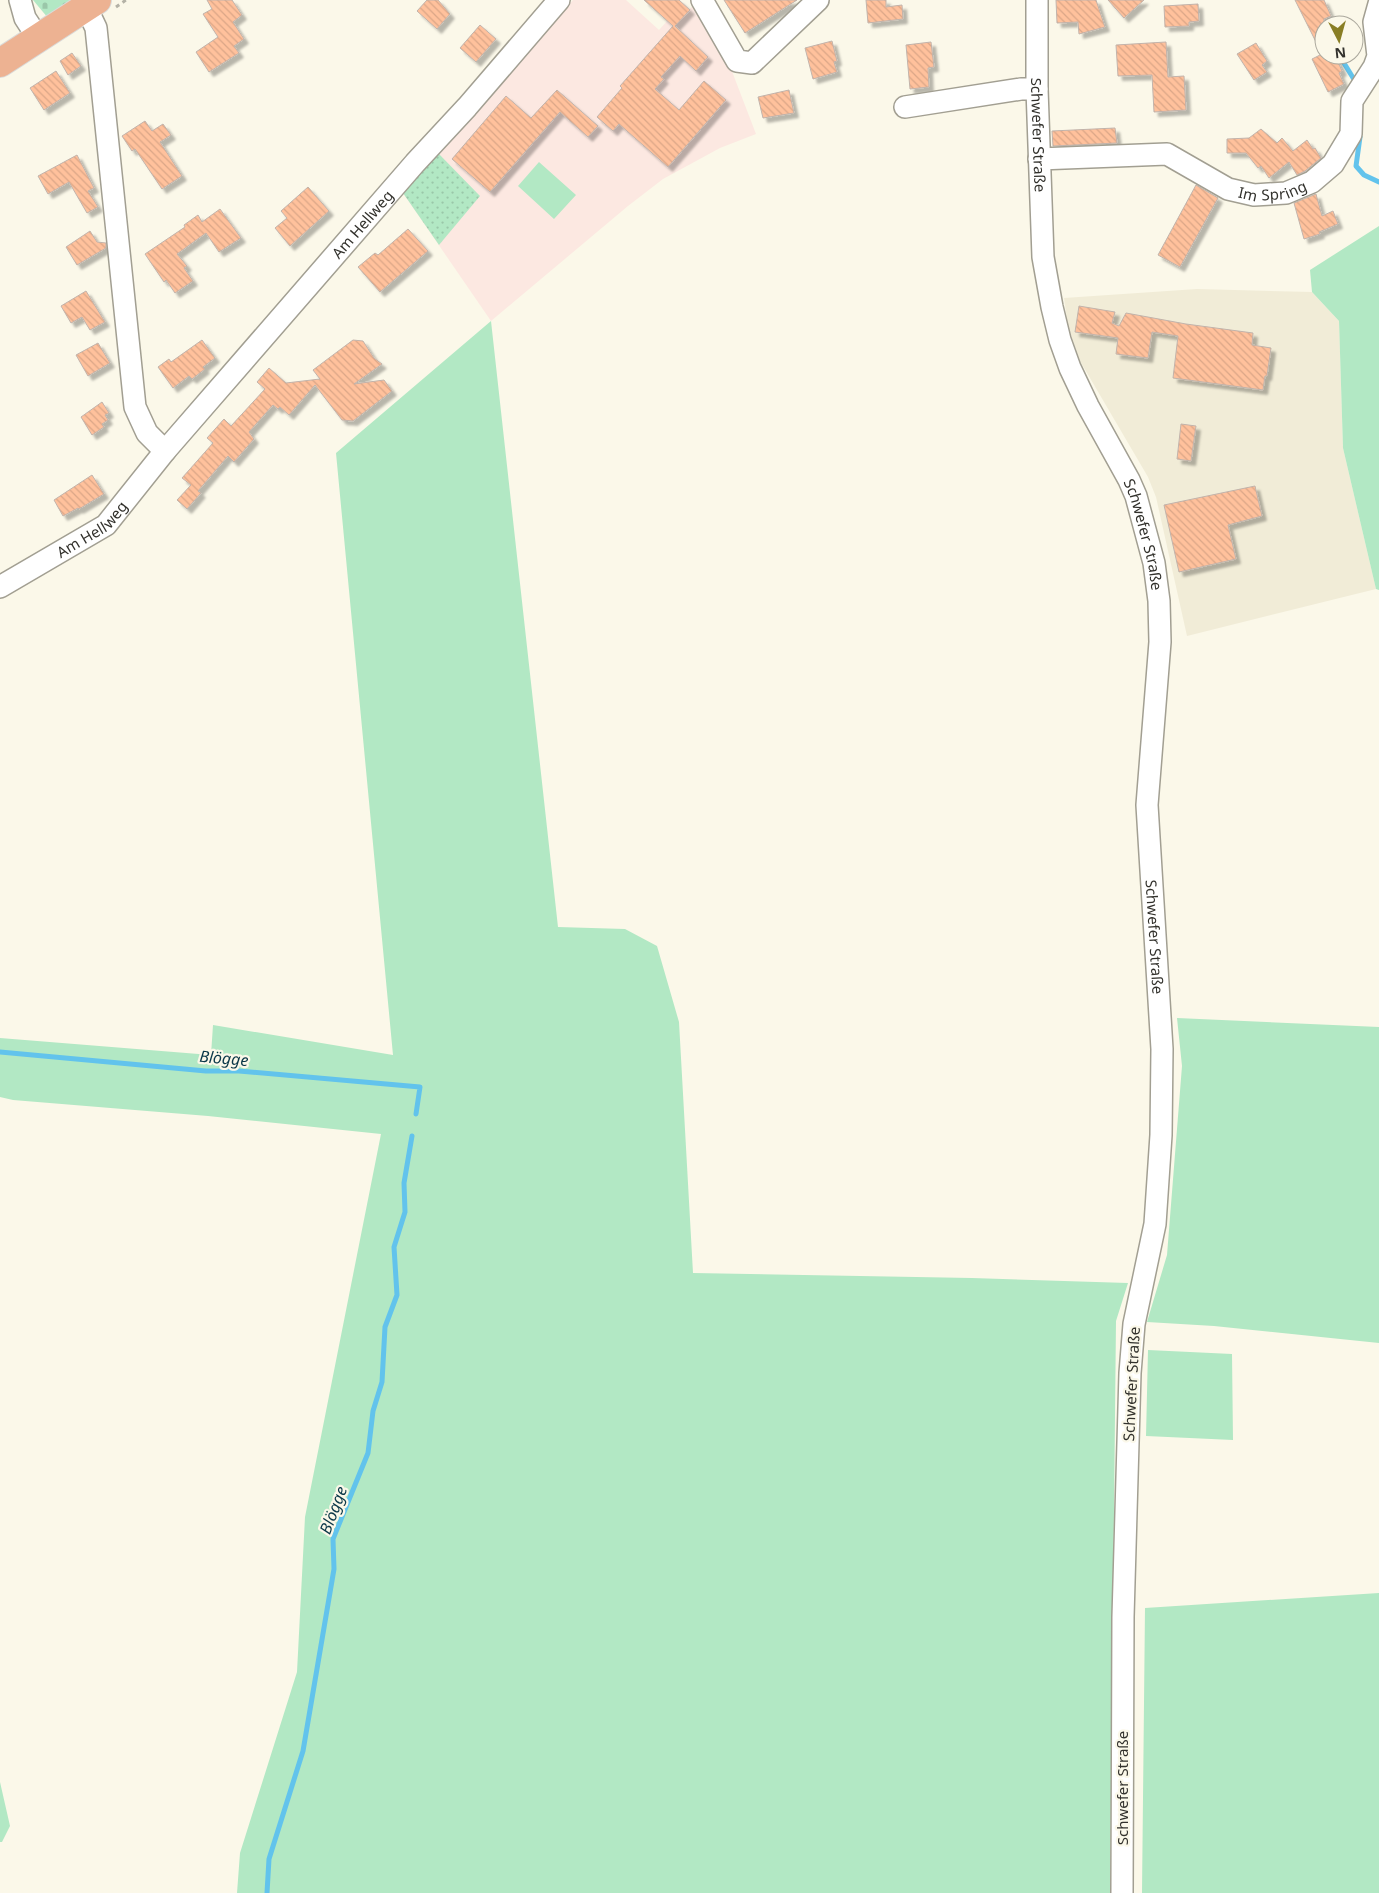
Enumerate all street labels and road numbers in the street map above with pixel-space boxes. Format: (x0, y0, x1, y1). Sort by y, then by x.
street label: Schwefer Straße (1027, 78, 1051, 193)
street label: Im Spring (1236, 175, 1310, 206)
street label: Am Hellweg (327, 186, 397, 262)
street label: Schwefer Straße (1120, 475, 1167, 591)
street label: Am Hellweg (53, 497, 132, 562)
street label: Schwefer Straße (1142, 879, 1169, 995)
street label: Schwefer Straße (1118, 1326, 1144, 1442)
street label: Schwefer Straße (1112, 1731, 1132, 1845)

